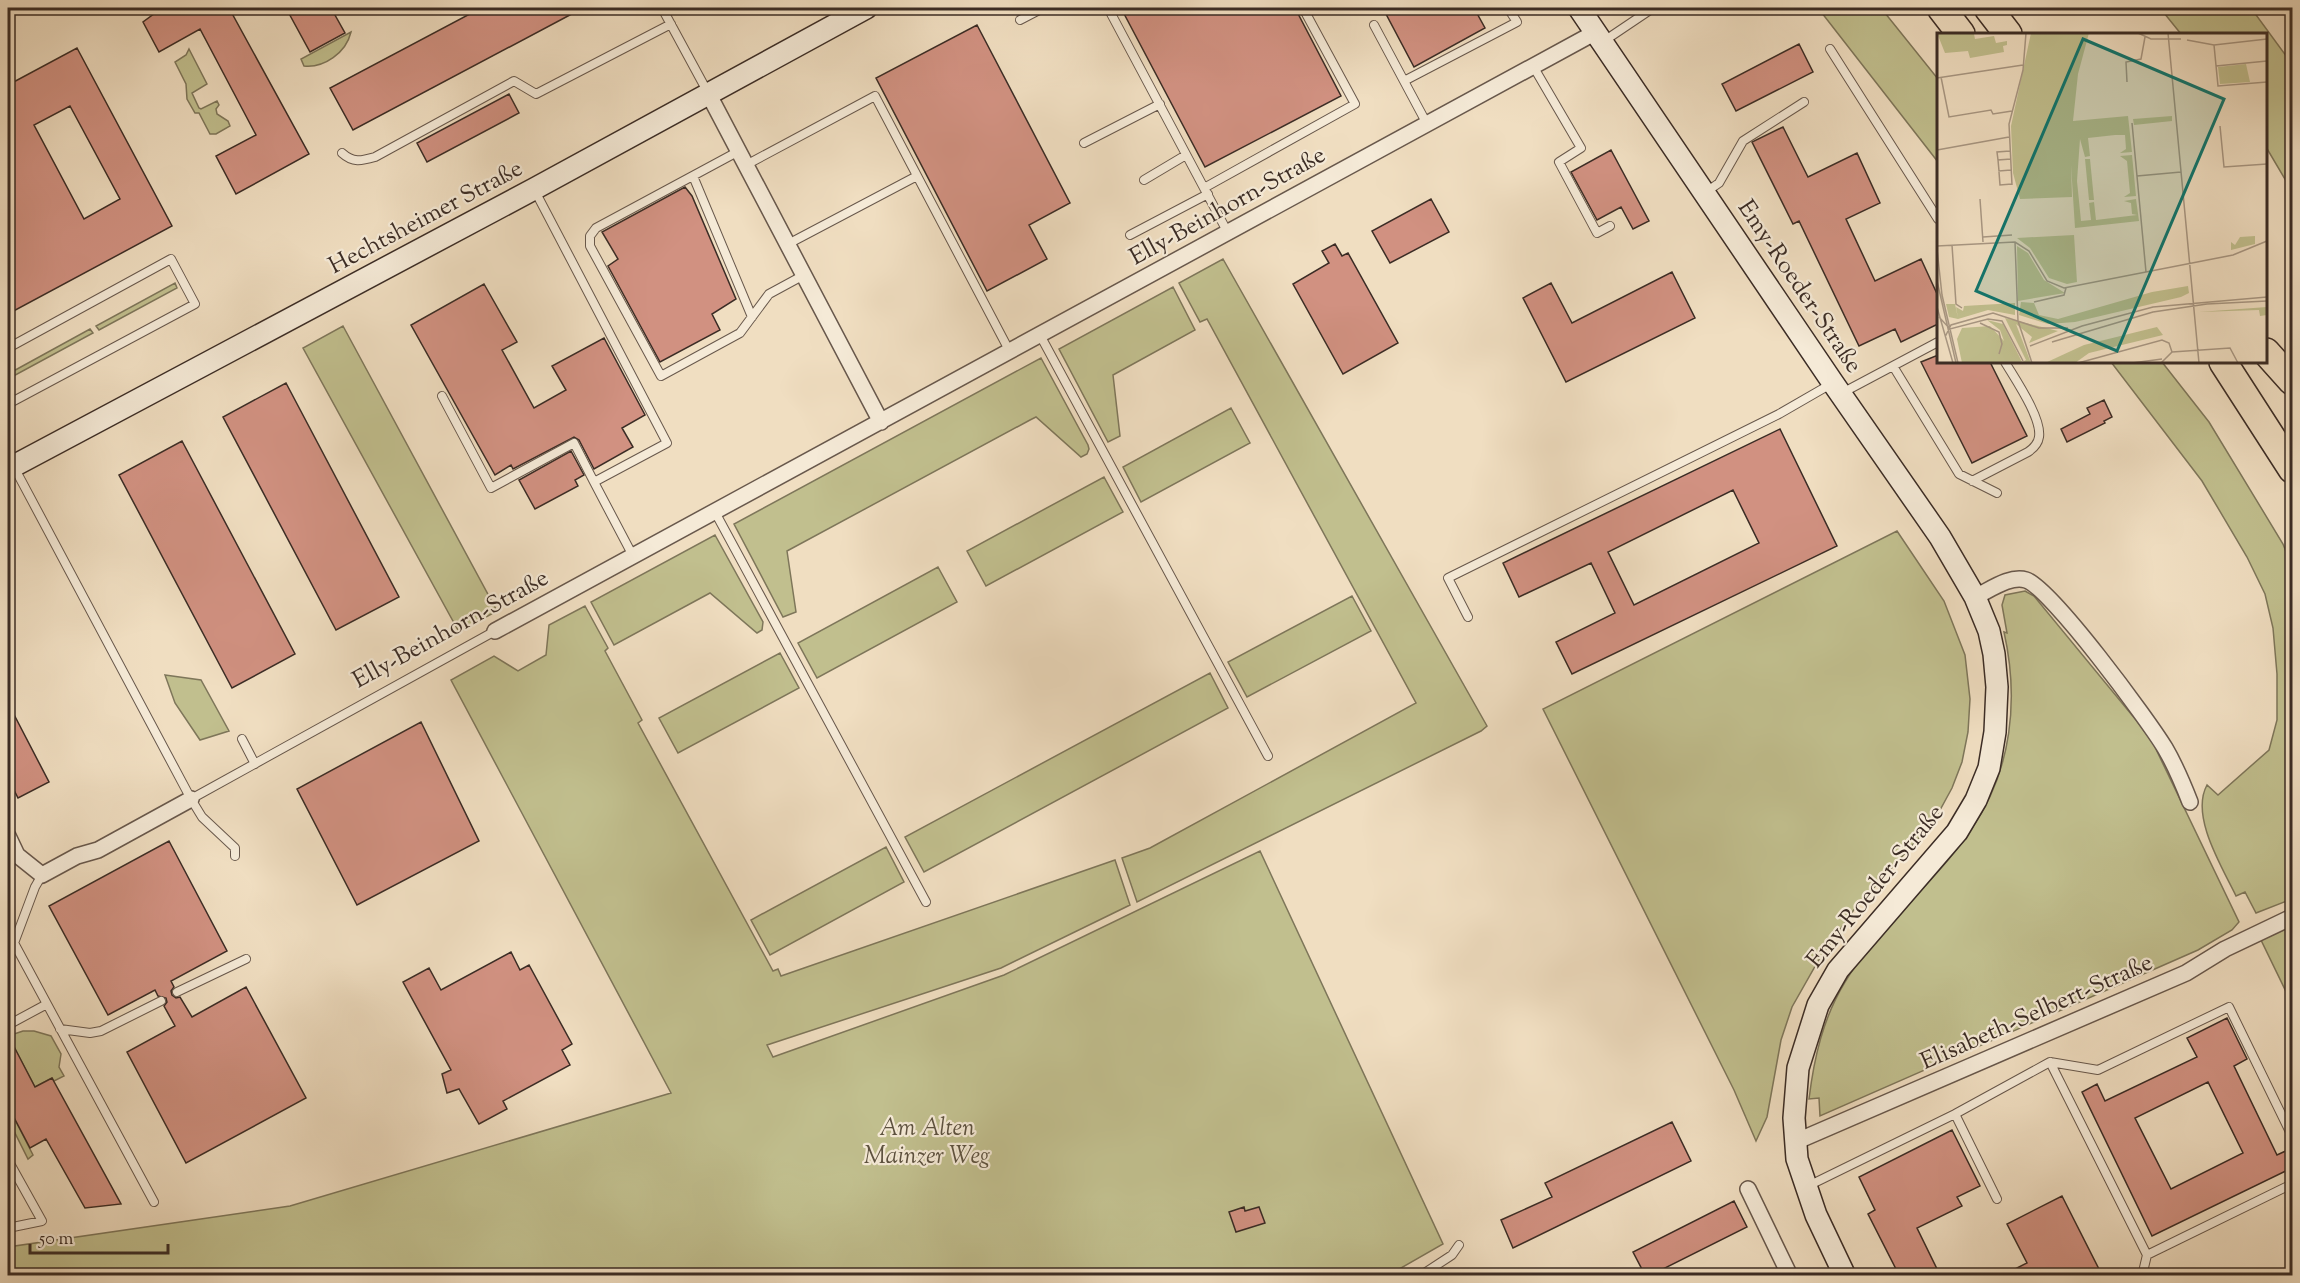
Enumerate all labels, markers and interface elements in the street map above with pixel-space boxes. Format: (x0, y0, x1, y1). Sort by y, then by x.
inset map (1937, 33, 2267, 363)
street label: Elly-Beinhorn-Straße (1124, 139, 1332, 275)
street label: Hechtsheimer Straße (323, 152, 529, 284)
street label: Emy-Roeder-Straße (1728, 194, 1870, 380)
street label: Elly-Beinhorn-Straße (347, 562, 555, 698)
street label: Emy-Roeder-Straße (1799, 798, 1953, 976)
street label: Elisabeth-Selbert-Straße (1915, 946, 2159, 1080)
park label: Am Alten Mainzer Weg (864, 1112, 990, 1174)
scale bar (30, 1217, 168, 1255)
text: 50 m (38, 1227, 74, 1253)

